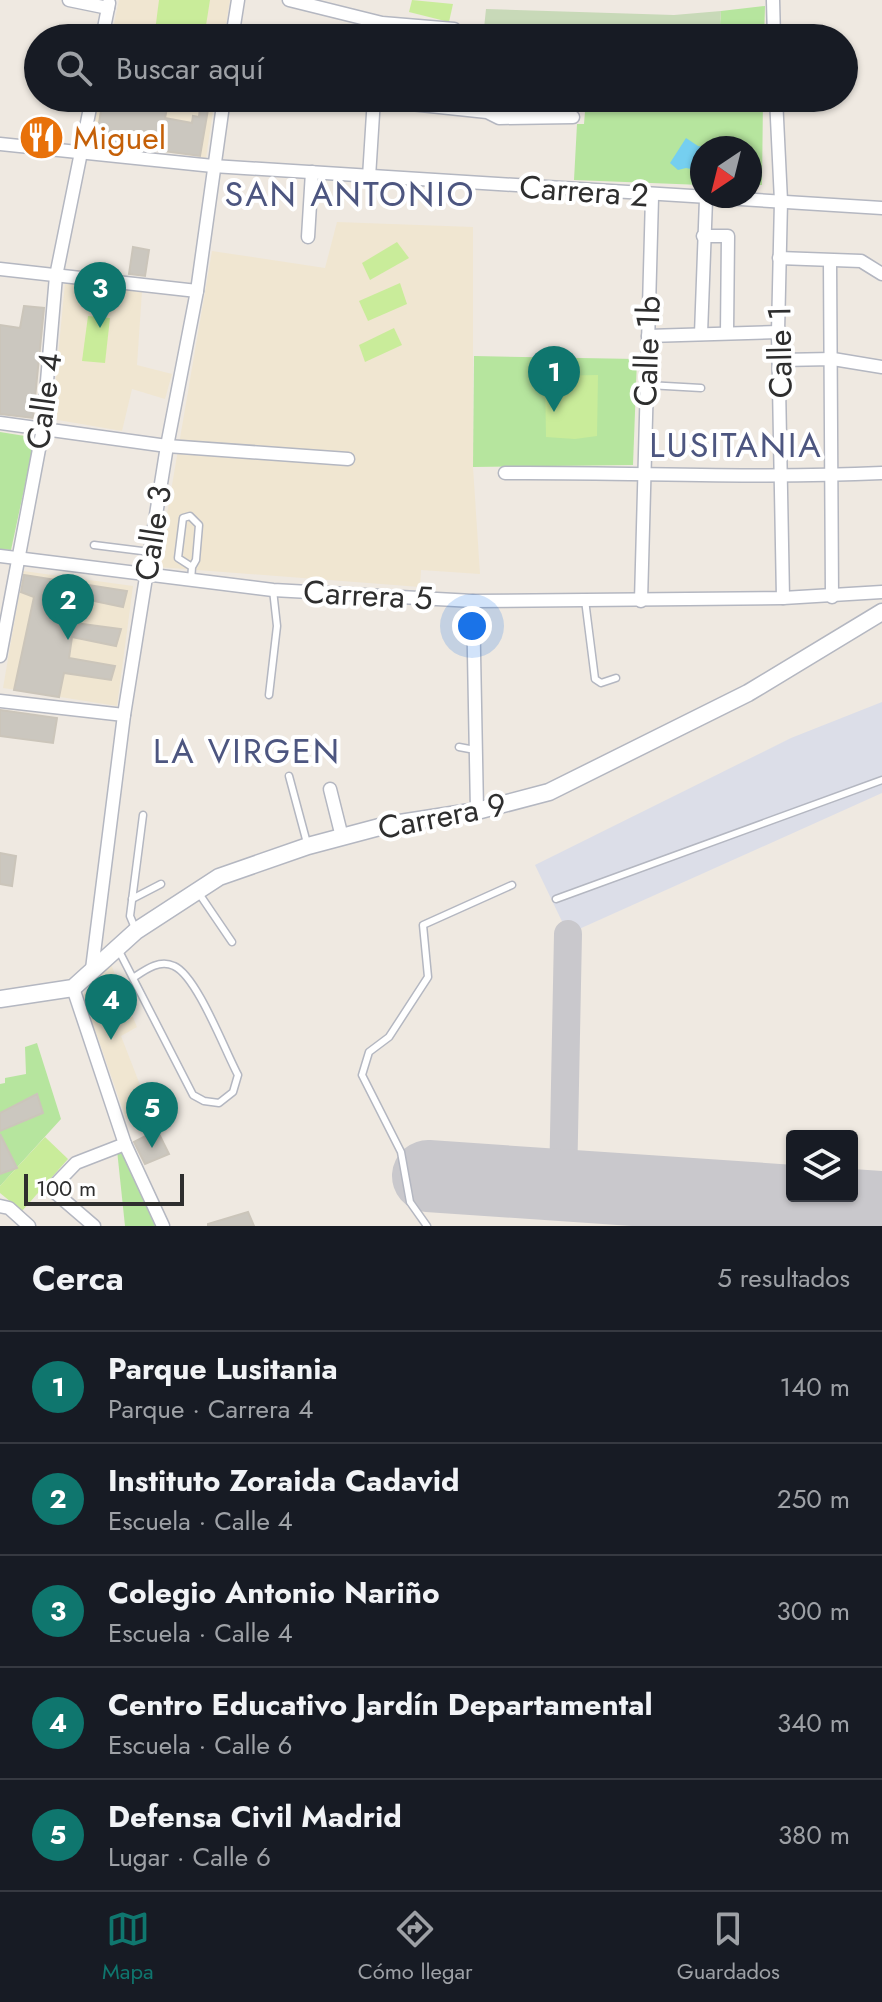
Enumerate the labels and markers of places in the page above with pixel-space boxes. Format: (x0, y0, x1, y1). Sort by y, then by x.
restaurant icon: Miguel (18, 114, 66, 162)
place label: Miguel (73, 115, 166, 161)
pin: 3 (74, 262, 126, 328)
pin: 1 (528, 346, 580, 412)
pin: 2 (42, 574, 94, 640)
pin: 4 (85, 974, 137, 1040)
pin: 5 (126, 1082, 178, 1148)

